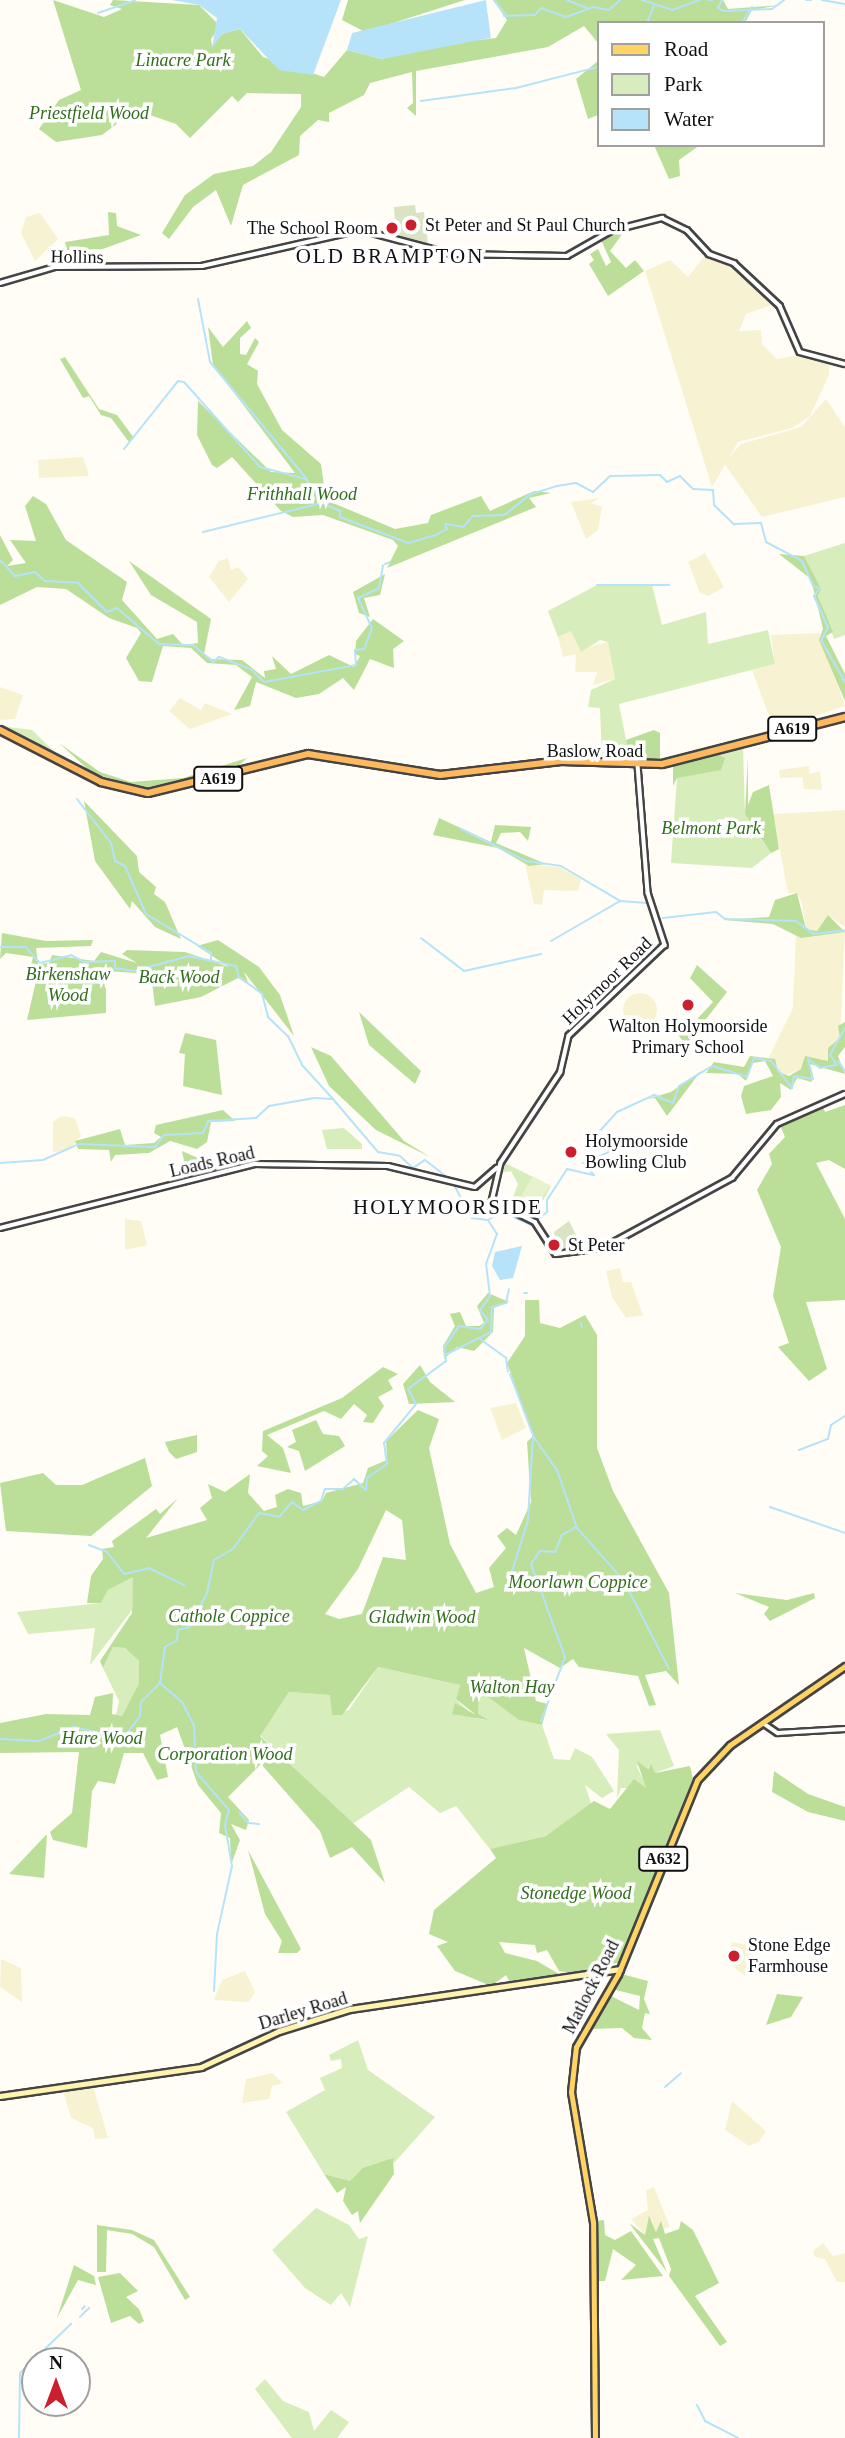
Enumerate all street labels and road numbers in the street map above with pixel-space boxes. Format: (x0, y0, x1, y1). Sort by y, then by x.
street label: Hollins (50, 246, 104, 268)
road number: A619 (766, 716, 818, 742)
street label: Baslow Road (547, 740, 643, 762)
road number: A619 (192, 766, 244, 792)
street label: Holymoor Road (558, 933, 656, 1029)
street label: Loads Road (167, 1142, 257, 1182)
road number: A632 (637, 1846, 689, 1871)
street label: Matlock Road (558, 1936, 624, 2038)
street label: Darley Road (256, 1987, 350, 2035)

